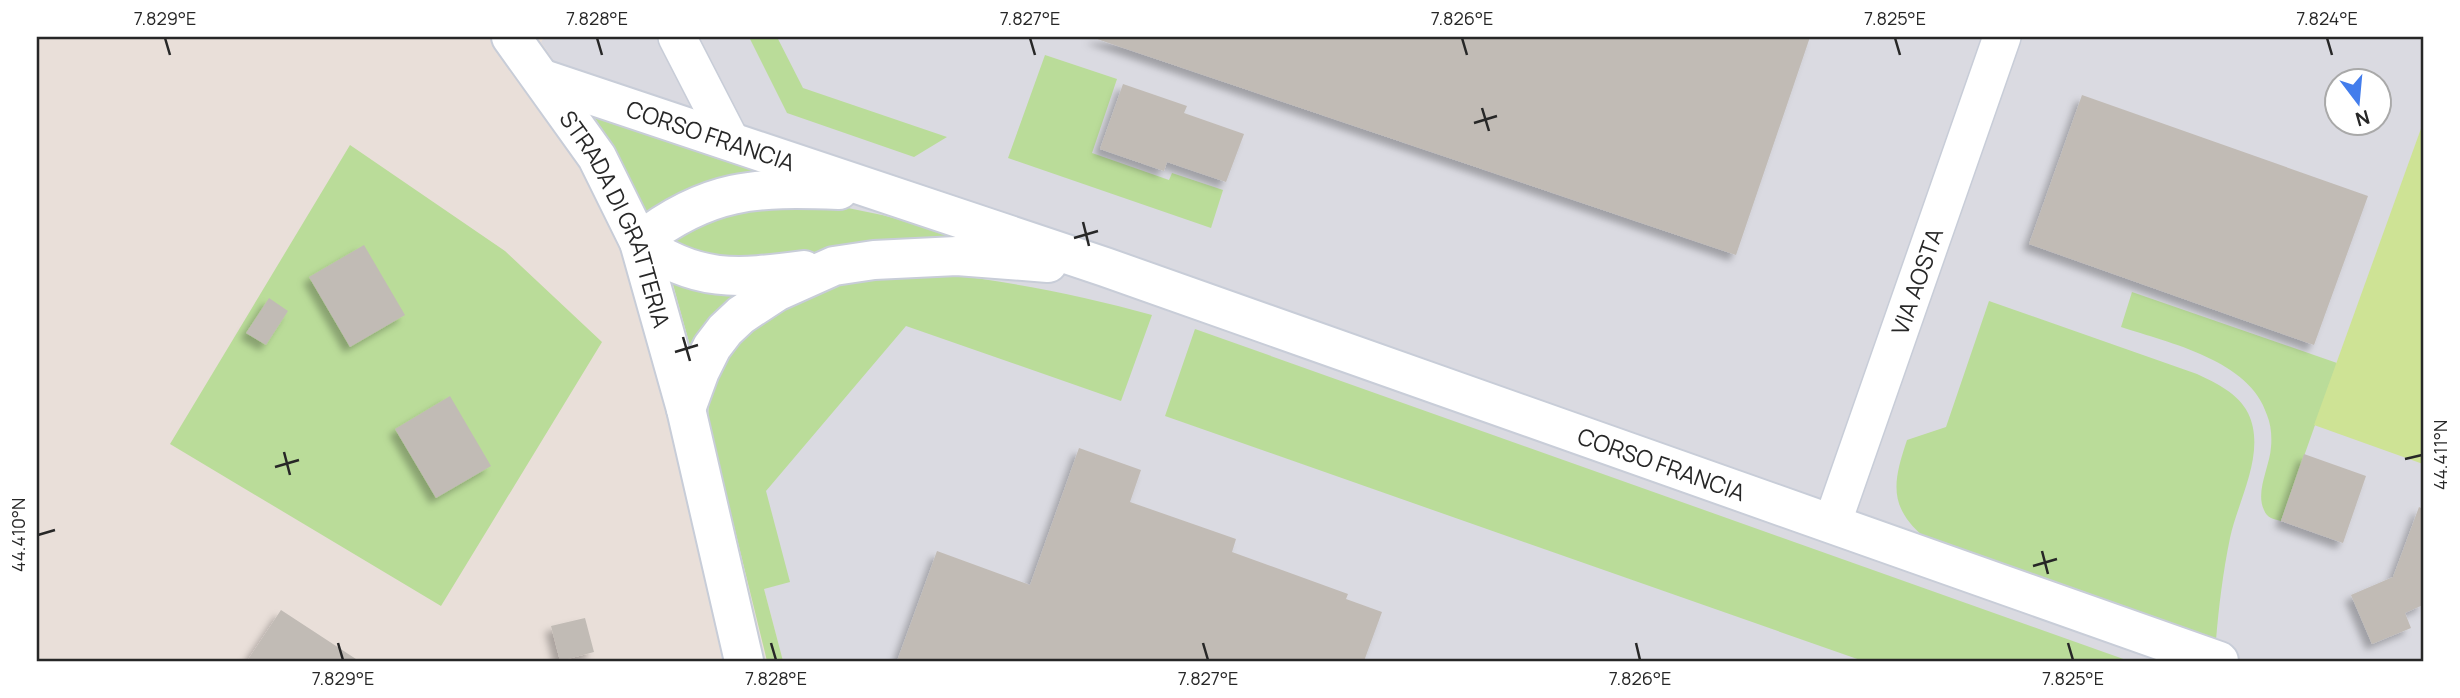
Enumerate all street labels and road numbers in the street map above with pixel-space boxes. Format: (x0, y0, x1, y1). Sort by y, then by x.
street label: CORSO FRANCIA (622, 92, 800, 178)
street label: STRADA DI GRATTERIA (552, 104, 678, 332)
street label: VIA AOSTA (1883, 223, 1950, 339)
street label: CORSO FRANCIA (1573, 419, 1750, 508)

